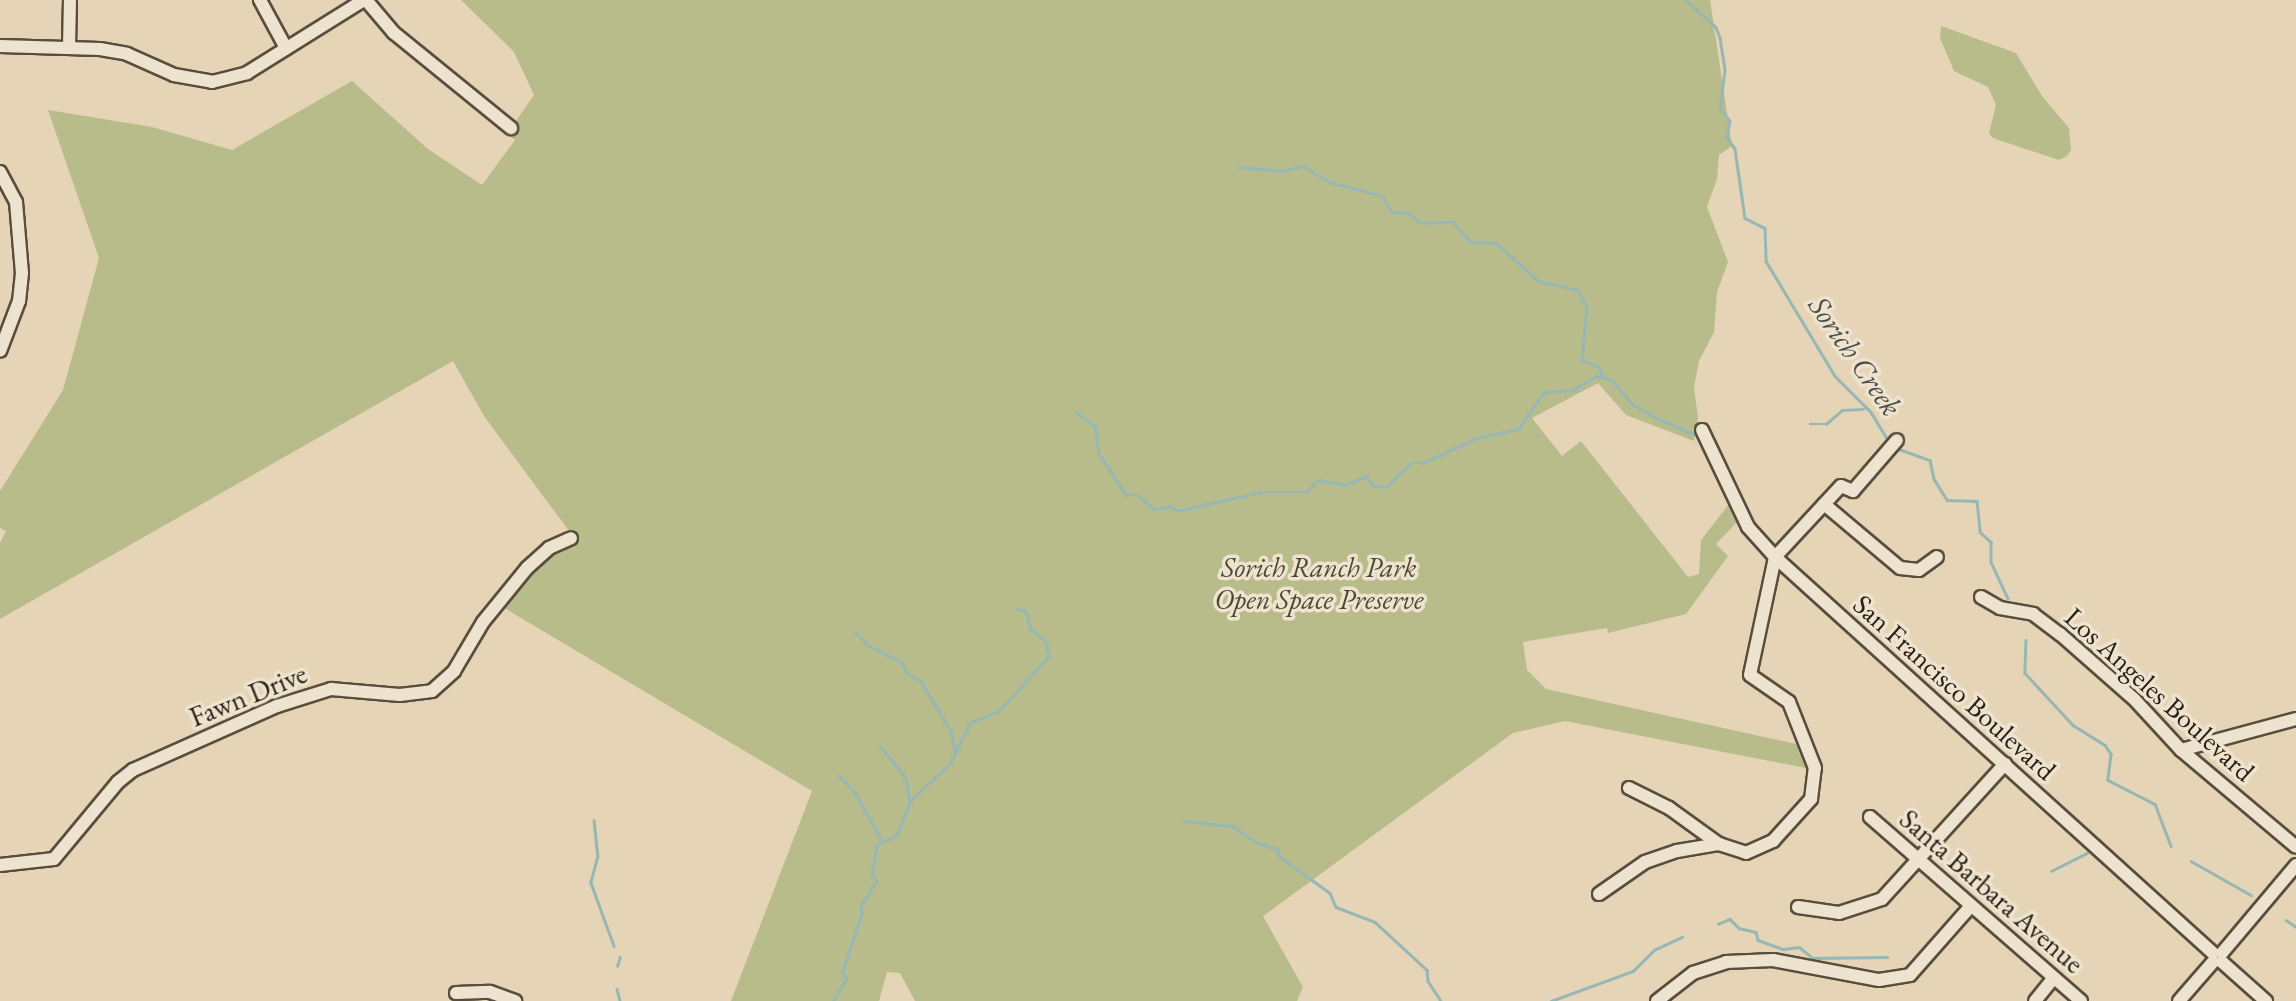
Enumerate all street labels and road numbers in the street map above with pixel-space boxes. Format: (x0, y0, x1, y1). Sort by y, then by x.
street label: San Francisco Boulevard (1847, 587, 2063, 787)
street label: Los Angeles Boulevard (2058, 600, 2262, 788)
street label: Fawn Drive (184, 656, 312, 734)
street label: Santa Barbara Avenue (1893, 802, 2091, 980)

